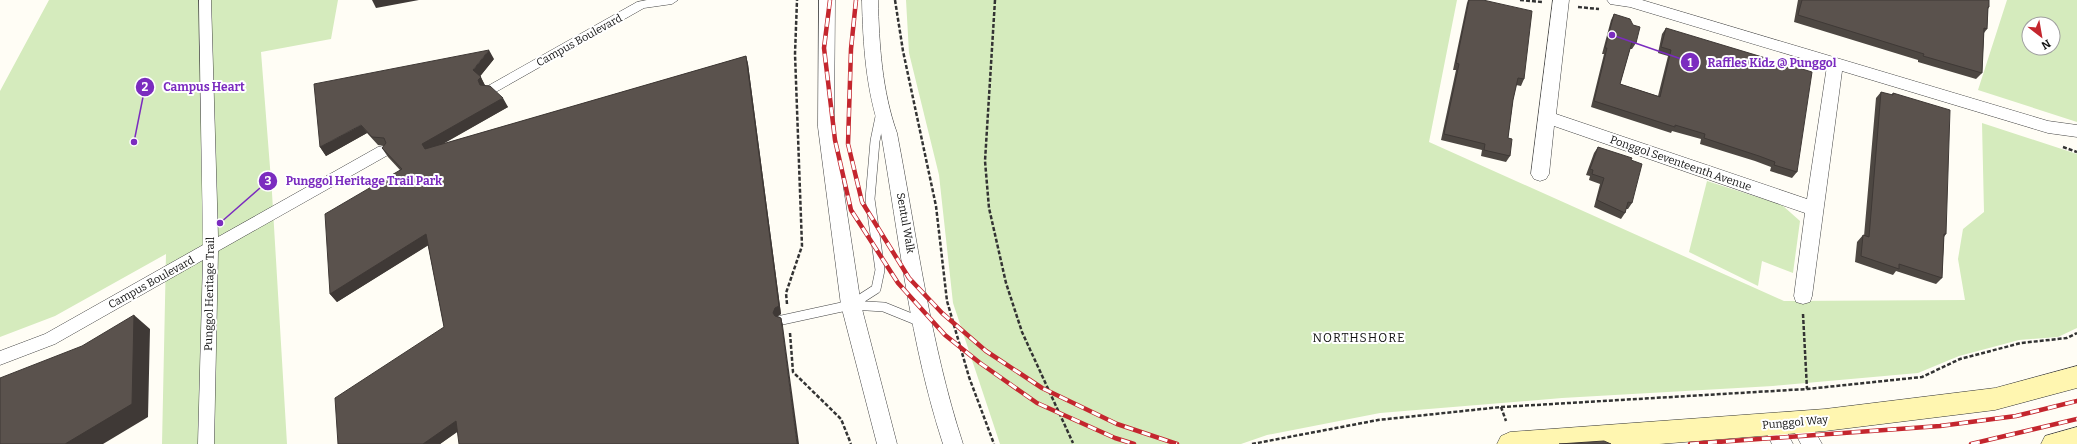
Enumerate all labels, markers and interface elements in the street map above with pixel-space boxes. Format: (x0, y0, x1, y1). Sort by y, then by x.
street label: Campus Boulevard (534, 11, 625, 69)
north arrow (2021, 16, 2061, 56)
text: N (2038, 36, 2053, 52)
callout: Raffles Kidz @ Punggol (1680, 50, 1845, 74)
text: 1 (1687, 56, 1693, 70)
text: Raffles Kidz @ Punggol (1708, 56, 1837, 70)
callout: Campus Heart (135, 75, 253, 99)
text: 2 (142, 80, 149, 94)
text: Campus Heart (163, 80, 245, 94)
street label: Ponggol Seventeenth Avenue (1608, 133, 1753, 194)
callout: Punggol Heritage Trail Park (258, 169, 450, 193)
text: 3 (265, 174, 272, 188)
text: Punggol Heritage Trail Park (286, 174, 443, 188)
street label: Sentul Walk (894, 192, 917, 255)
street label: Punggol Heritage Trail (202, 237, 217, 351)
street label: Campus Boulevard (106, 253, 197, 311)
district label: NORTHSHORE (1313, 331, 1406, 345)
street label: Punggol Way (1762, 413, 1829, 432)

